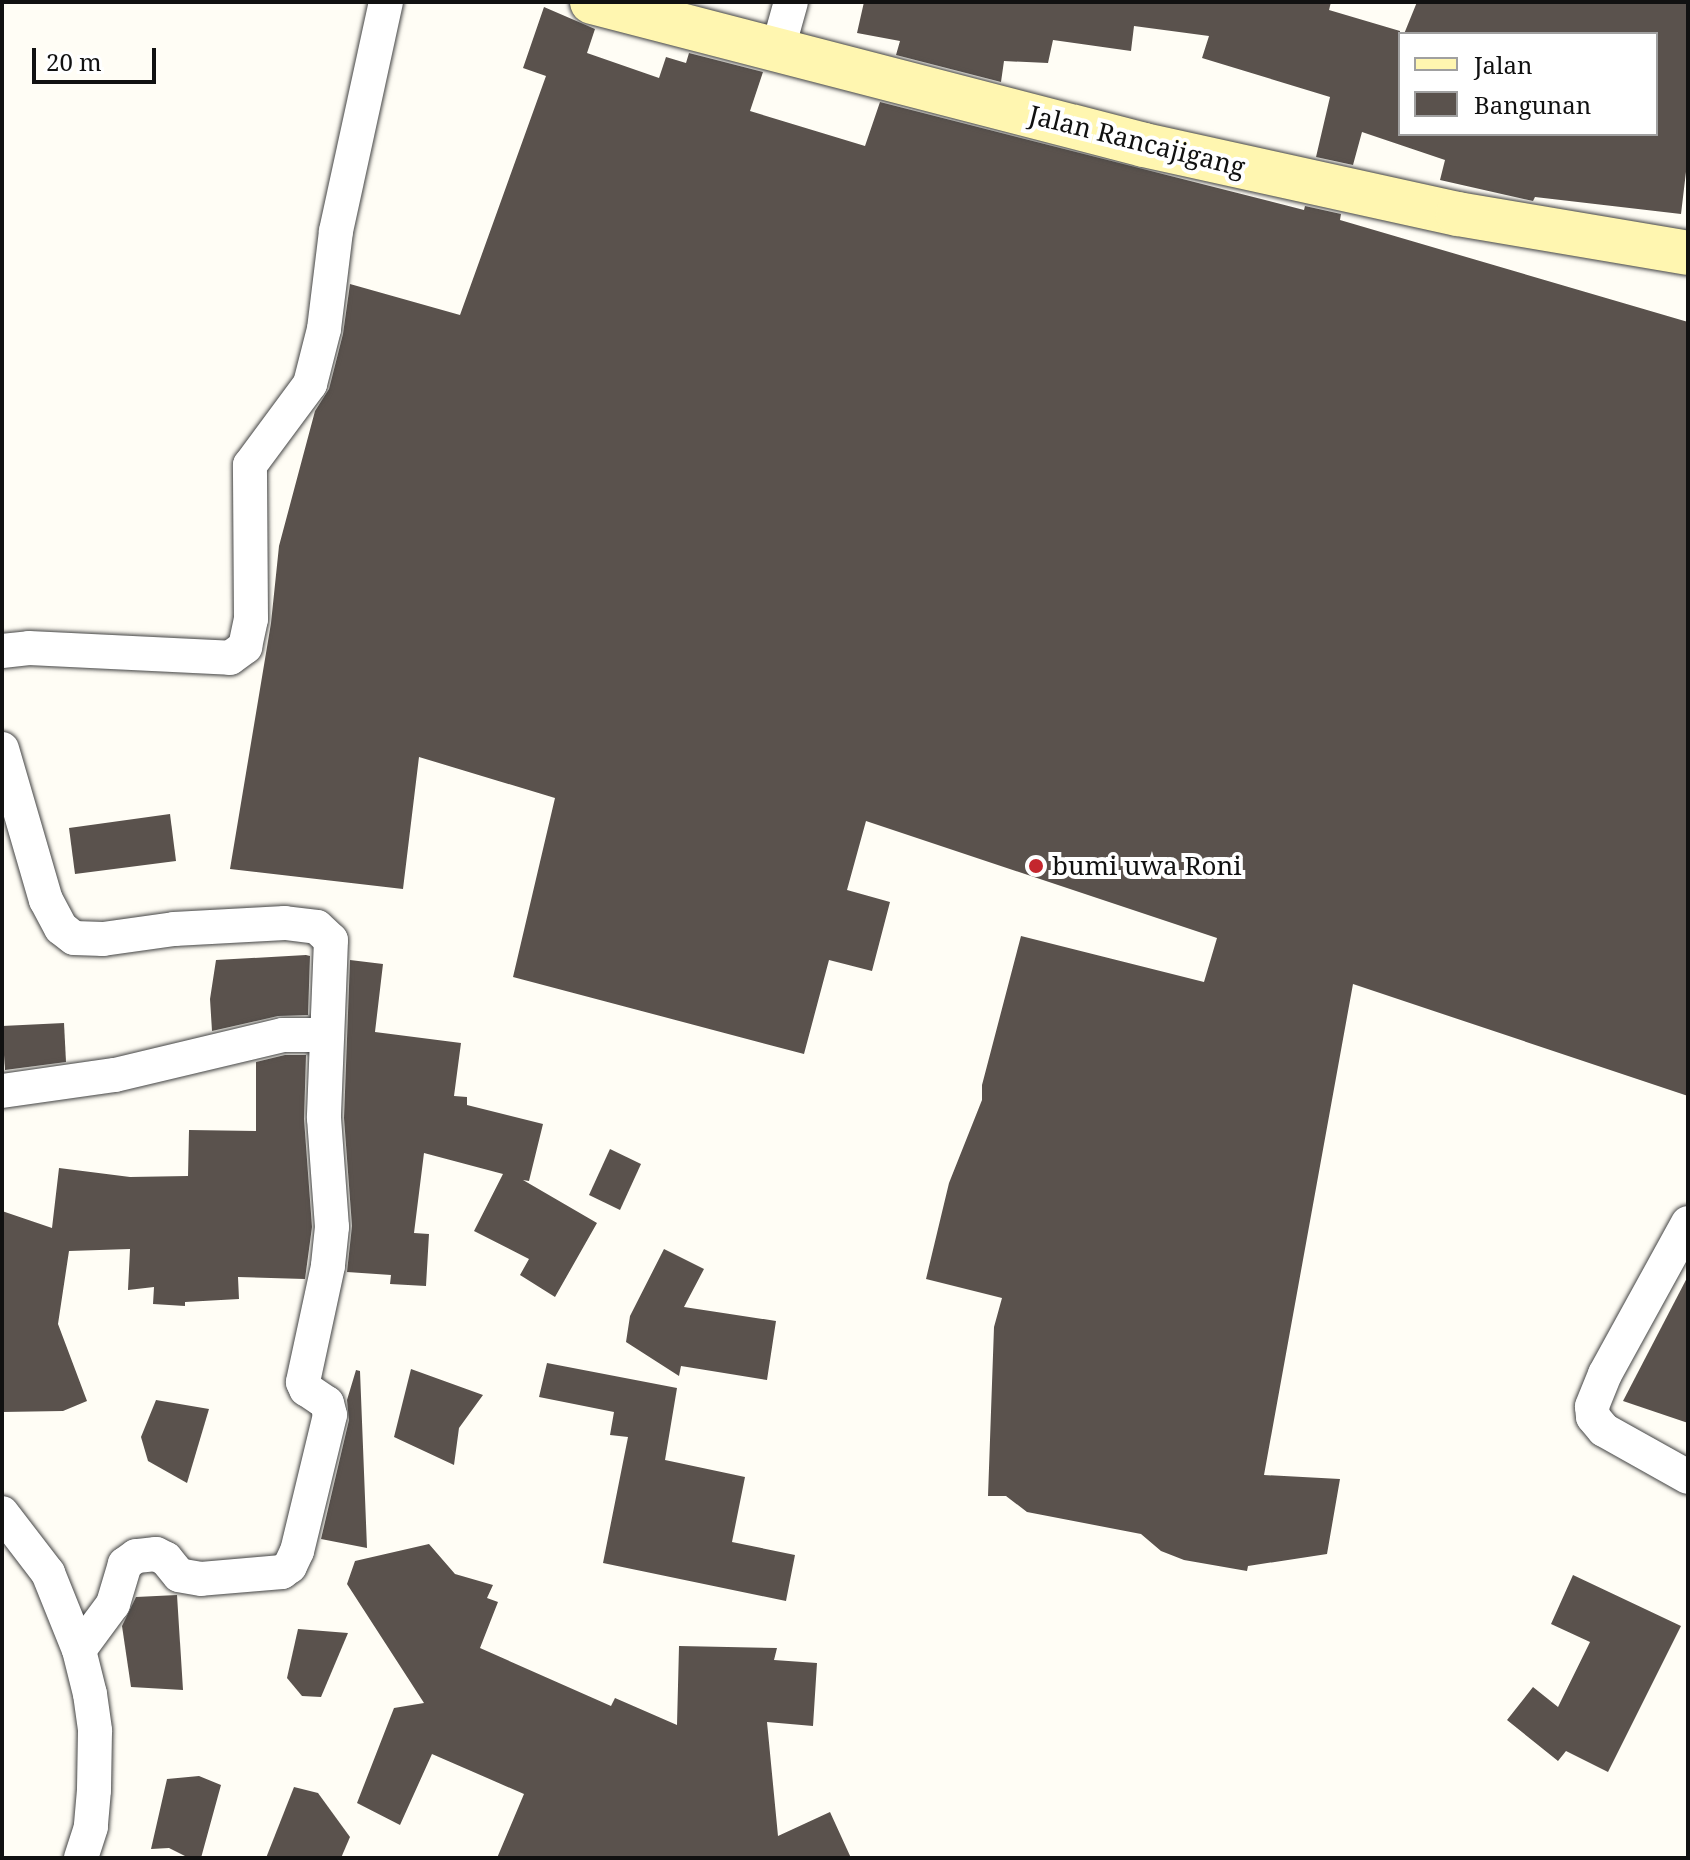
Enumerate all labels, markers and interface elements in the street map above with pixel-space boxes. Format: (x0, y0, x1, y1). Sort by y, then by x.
scale bar (36, 32, 160, 82)
legend (1398, 32, 1658, 136)
text: 20 m (46, 45, 102, 78)
text: Jalan (1474, 48, 1533, 81)
text: Bangunan (1474, 88, 1591, 121)
street label: Jalan Rancajigang (1026, 99, 1248, 183)
place label: bumi uwa Roni (1052, 850, 1242, 882)
marker: bumi uwa Roni (1027, 857, 1045, 875)

